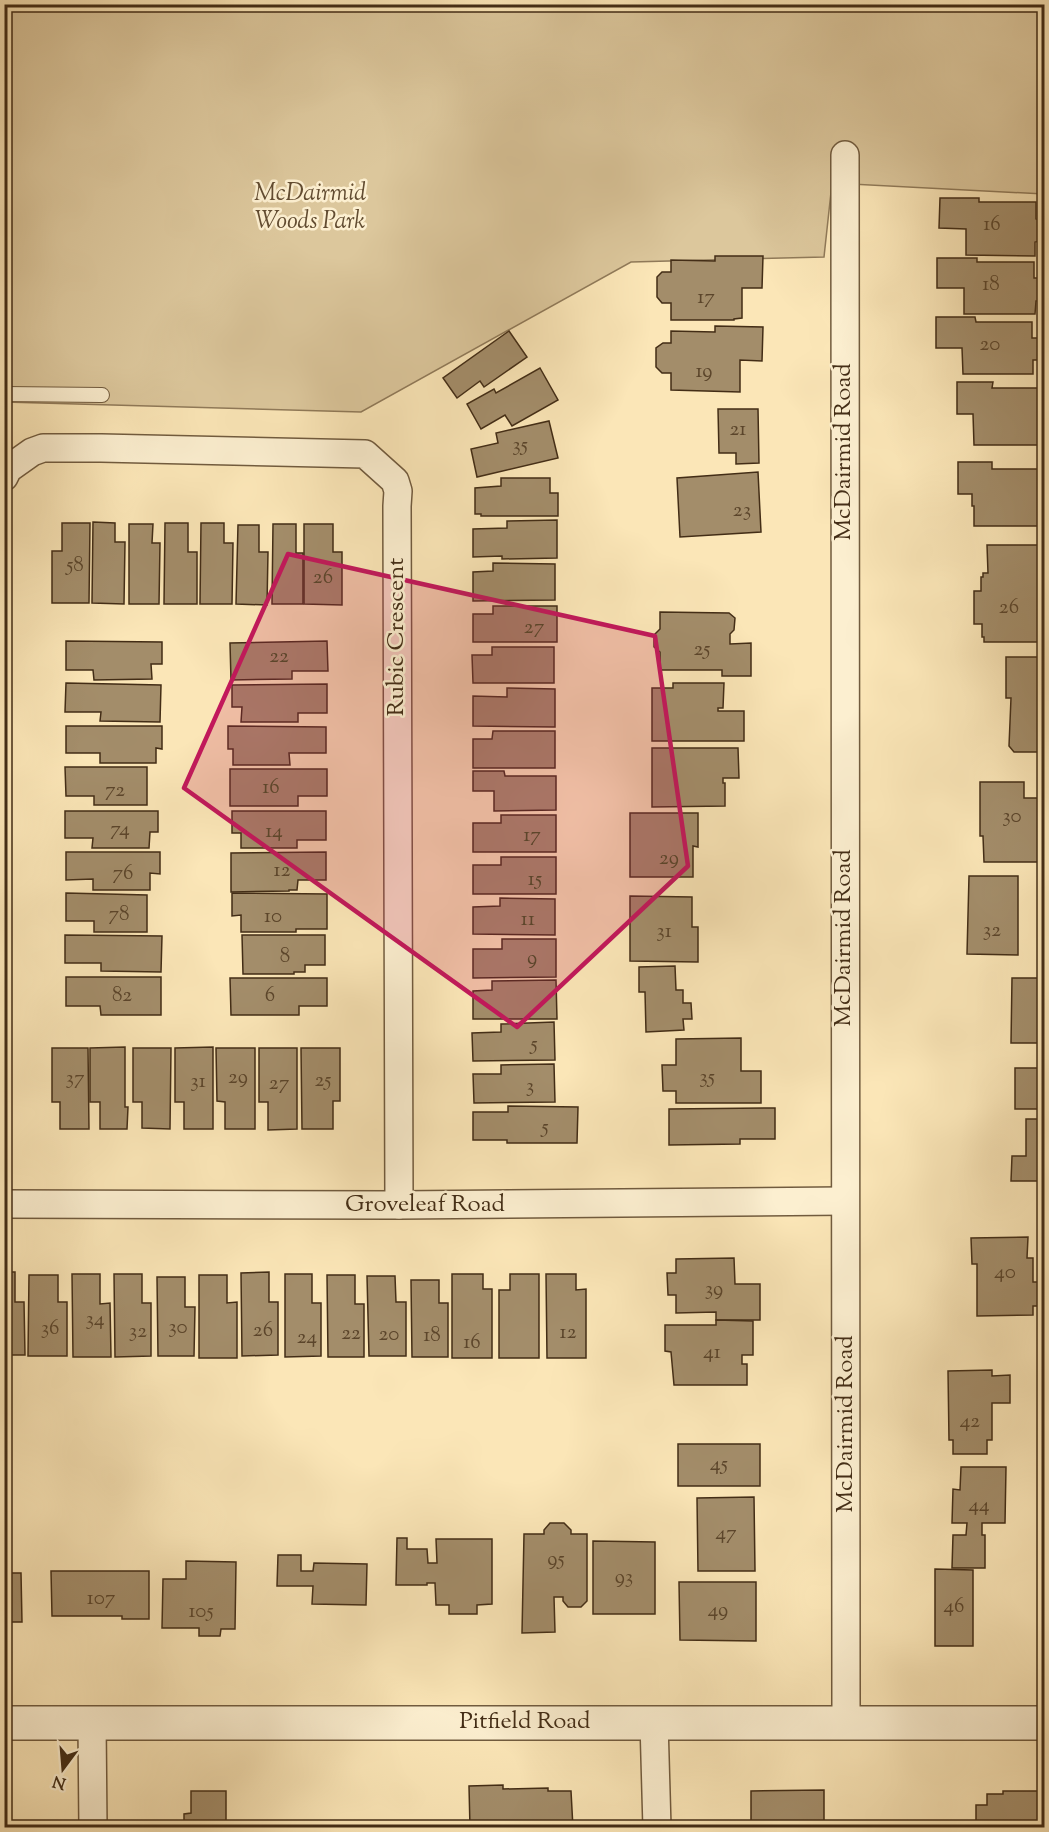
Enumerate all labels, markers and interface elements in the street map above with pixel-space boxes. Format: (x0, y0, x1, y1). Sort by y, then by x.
park label: McDairmid Woods Park (254, 177, 366, 239)
house number: 16 (983, 210, 1001, 240)
house number: 18 (982, 270, 1000, 300)
house number: 17 (697, 283, 715, 313)
house number: 20 (980, 330, 1000, 360)
house number: 19 (695, 357, 713, 387)
street label: McDairmid Road (827, 363, 861, 541)
house number: 21 (730, 415, 746, 445)
house number: 35 (512, 431, 528, 461)
house number: 23 (733, 496, 751, 526)
house number: 58 (65, 551, 84, 581)
street label: Rubic Crescent (380, 558, 414, 716)
house number: 26 (313, 563, 333, 593)
house number: 26 (999, 593, 1019, 623)
house number: 27 (524, 613, 545, 643)
house number: 25 (693, 635, 711, 665)
house number: 22 (269, 642, 289, 672)
house number: 16 (262, 773, 280, 803)
house number: 72 (105, 776, 125, 806)
house number: 30 (1002, 802, 1022, 832)
house number: 74 (110, 815, 130, 845)
house number: 14 (265, 817, 283, 847)
house number: 17 (523, 821, 541, 851)
house number: 29 (659, 844, 679, 874)
street label: McDairmid Road (827, 849, 861, 1027)
house number: 12 (274, 856, 291, 886)
house number: 76 (113, 859, 133, 889)
house number: 15 (528, 865, 542, 895)
house number: 78 (108, 900, 130, 930)
house number: 10 (264, 902, 282, 932)
house number: 11 (521, 905, 535, 935)
house number: 32 (983, 916, 1001, 946)
house number: 31 (656, 917, 672, 947)
house number: 8 (280, 942, 290, 972)
house number: 9 (527, 944, 537, 974)
house number: 82 (112, 981, 132, 1011)
house number: 6 (265, 981, 275, 1011)
house number: 5 (529, 1030, 538, 1060)
house number: 29 (228, 1063, 248, 1093)
house number: 35 (699, 1063, 715, 1093)
house number: 37 (65, 1064, 85, 1094)
house number: 25 (314, 1066, 332, 1096)
house number: 31 (190, 1067, 206, 1097)
house number: 27 (269, 1069, 290, 1099)
house number: 3 (526, 1072, 534, 1102)
house number: 5 (540, 1113, 549, 1143)
street label: Groveleaf Road (345, 1188, 505, 1222)
house number: 40 (994, 1258, 1016, 1288)
house number: 39 (705, 1275, 723, 1305)
house number: 34 (85, 1305, 105, 1335)
house number: 30 (168, 1313, 188, 1343)
house number: 36 (41, 1314, 59, 1344)
house number: 26 (253, 1316, 273, 1346)
house number: 32 (129, 1317, 147, 1347)
house number: 12 (560, 1318, 577, 1348)
house number: 22 (341, 1319, 361, 1349)
house number: 20 (379, 1320, 399, 1350)
house number: 18 (423, 1321, 441, 1351)
house number: 24 (297, 1323, 317, 1353)
house number: 16 (463, 1328, 481, 1358)
street label: McDairmid Road (829, 1335, 863, 1513)
house number: 41 (703, 1338, 721, 1368)
house number: 42 (960, 1407, 980, 1437)
house number: 45 (710, 1450, 728, 1480)
house number: 44 (968, 1491, 990, 1521)
house number: 47 (715, 1519, 737, 1549)
house number: 95 (547, 1545, 565, 1575)
house number: 93 (615, 1563, 633, 1593)
house number: 107 (87, 1584, 116, 1614)
house number: 46 (944, 1592, 964, 1622)
house number: 49 (708, 1596, 728, 1626)
house number: 105 (188, 1597, 214, 1627)
street label: Pitfield Road (459, 1705, 591, 1739)
north arrow (33, 1739, 93, 1799)
text: N (50, 1768, 69, 1794)

